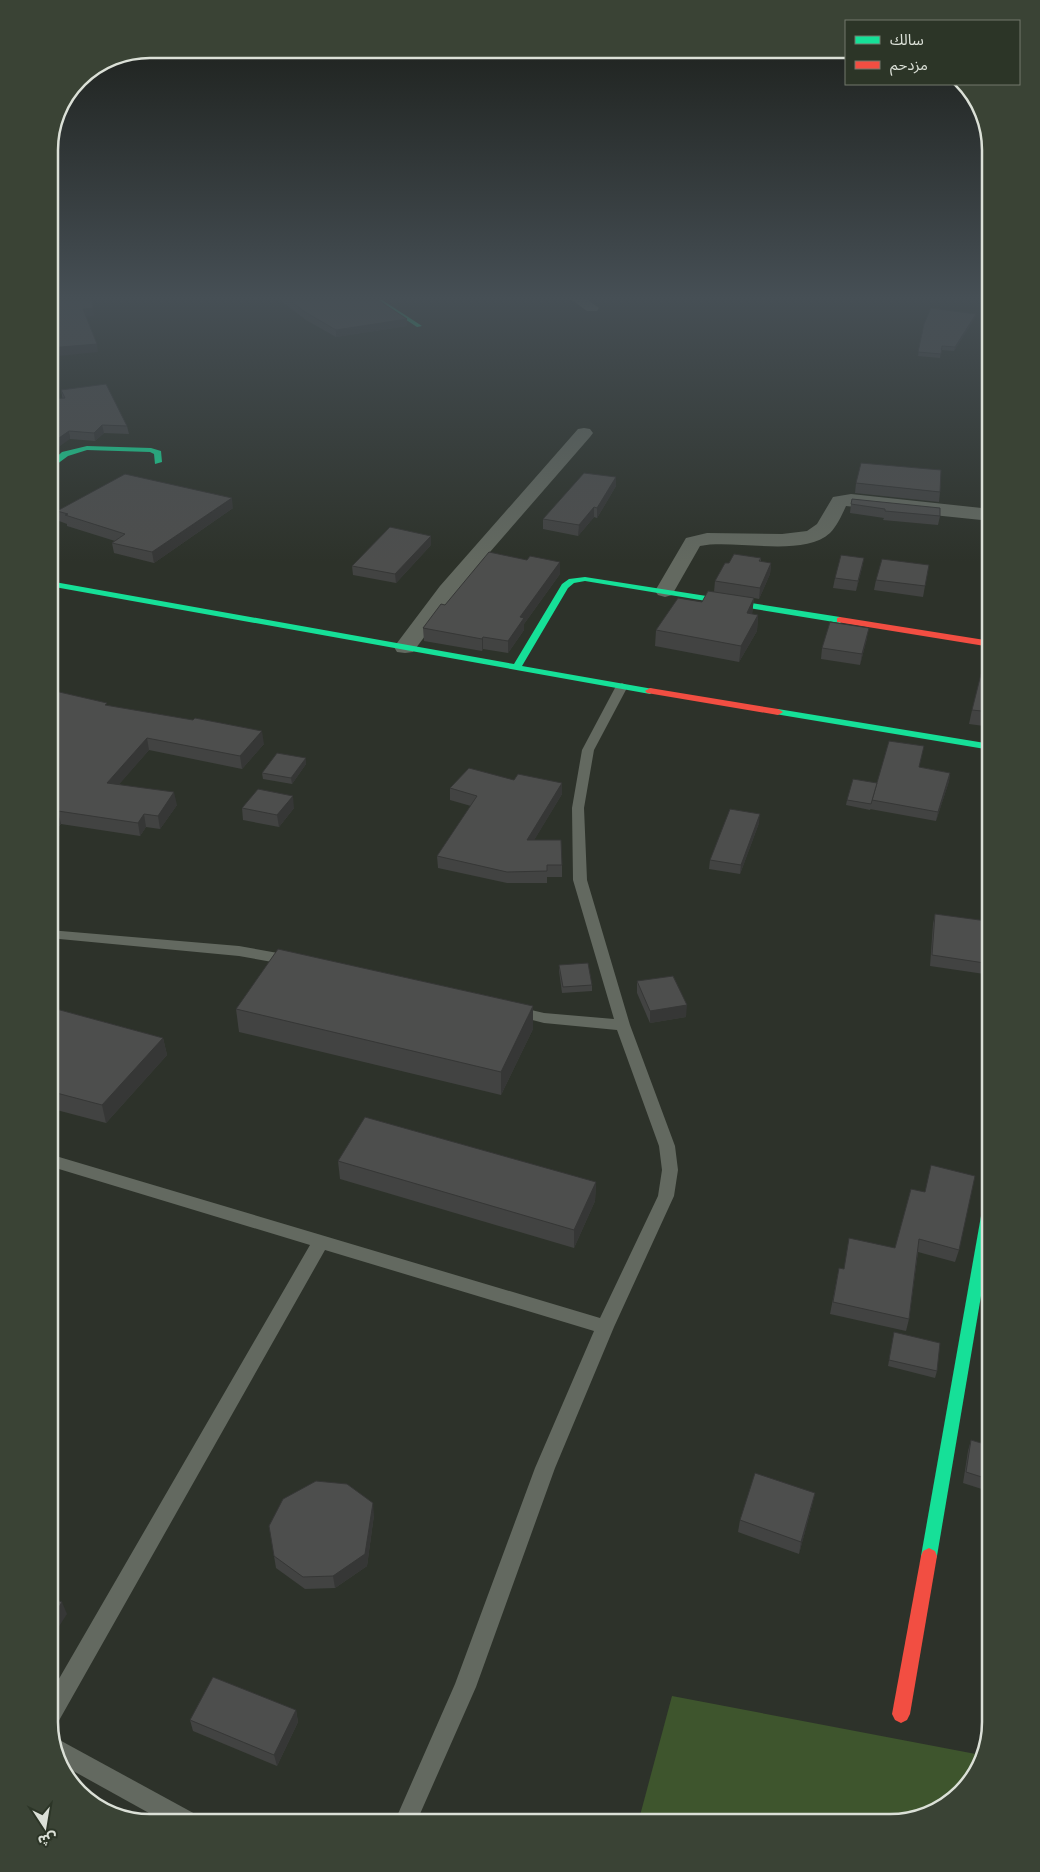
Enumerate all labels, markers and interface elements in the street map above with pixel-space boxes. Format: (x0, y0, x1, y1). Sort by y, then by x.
legend (845, 20, 1020, 85)
text: سالك (890, 29, 924, 52)
text: مزدحم (890, 54, 928, 77)
north arrow (20, 1802, 70, 1852)
text: ش (36, 1827, 59, 1851)

